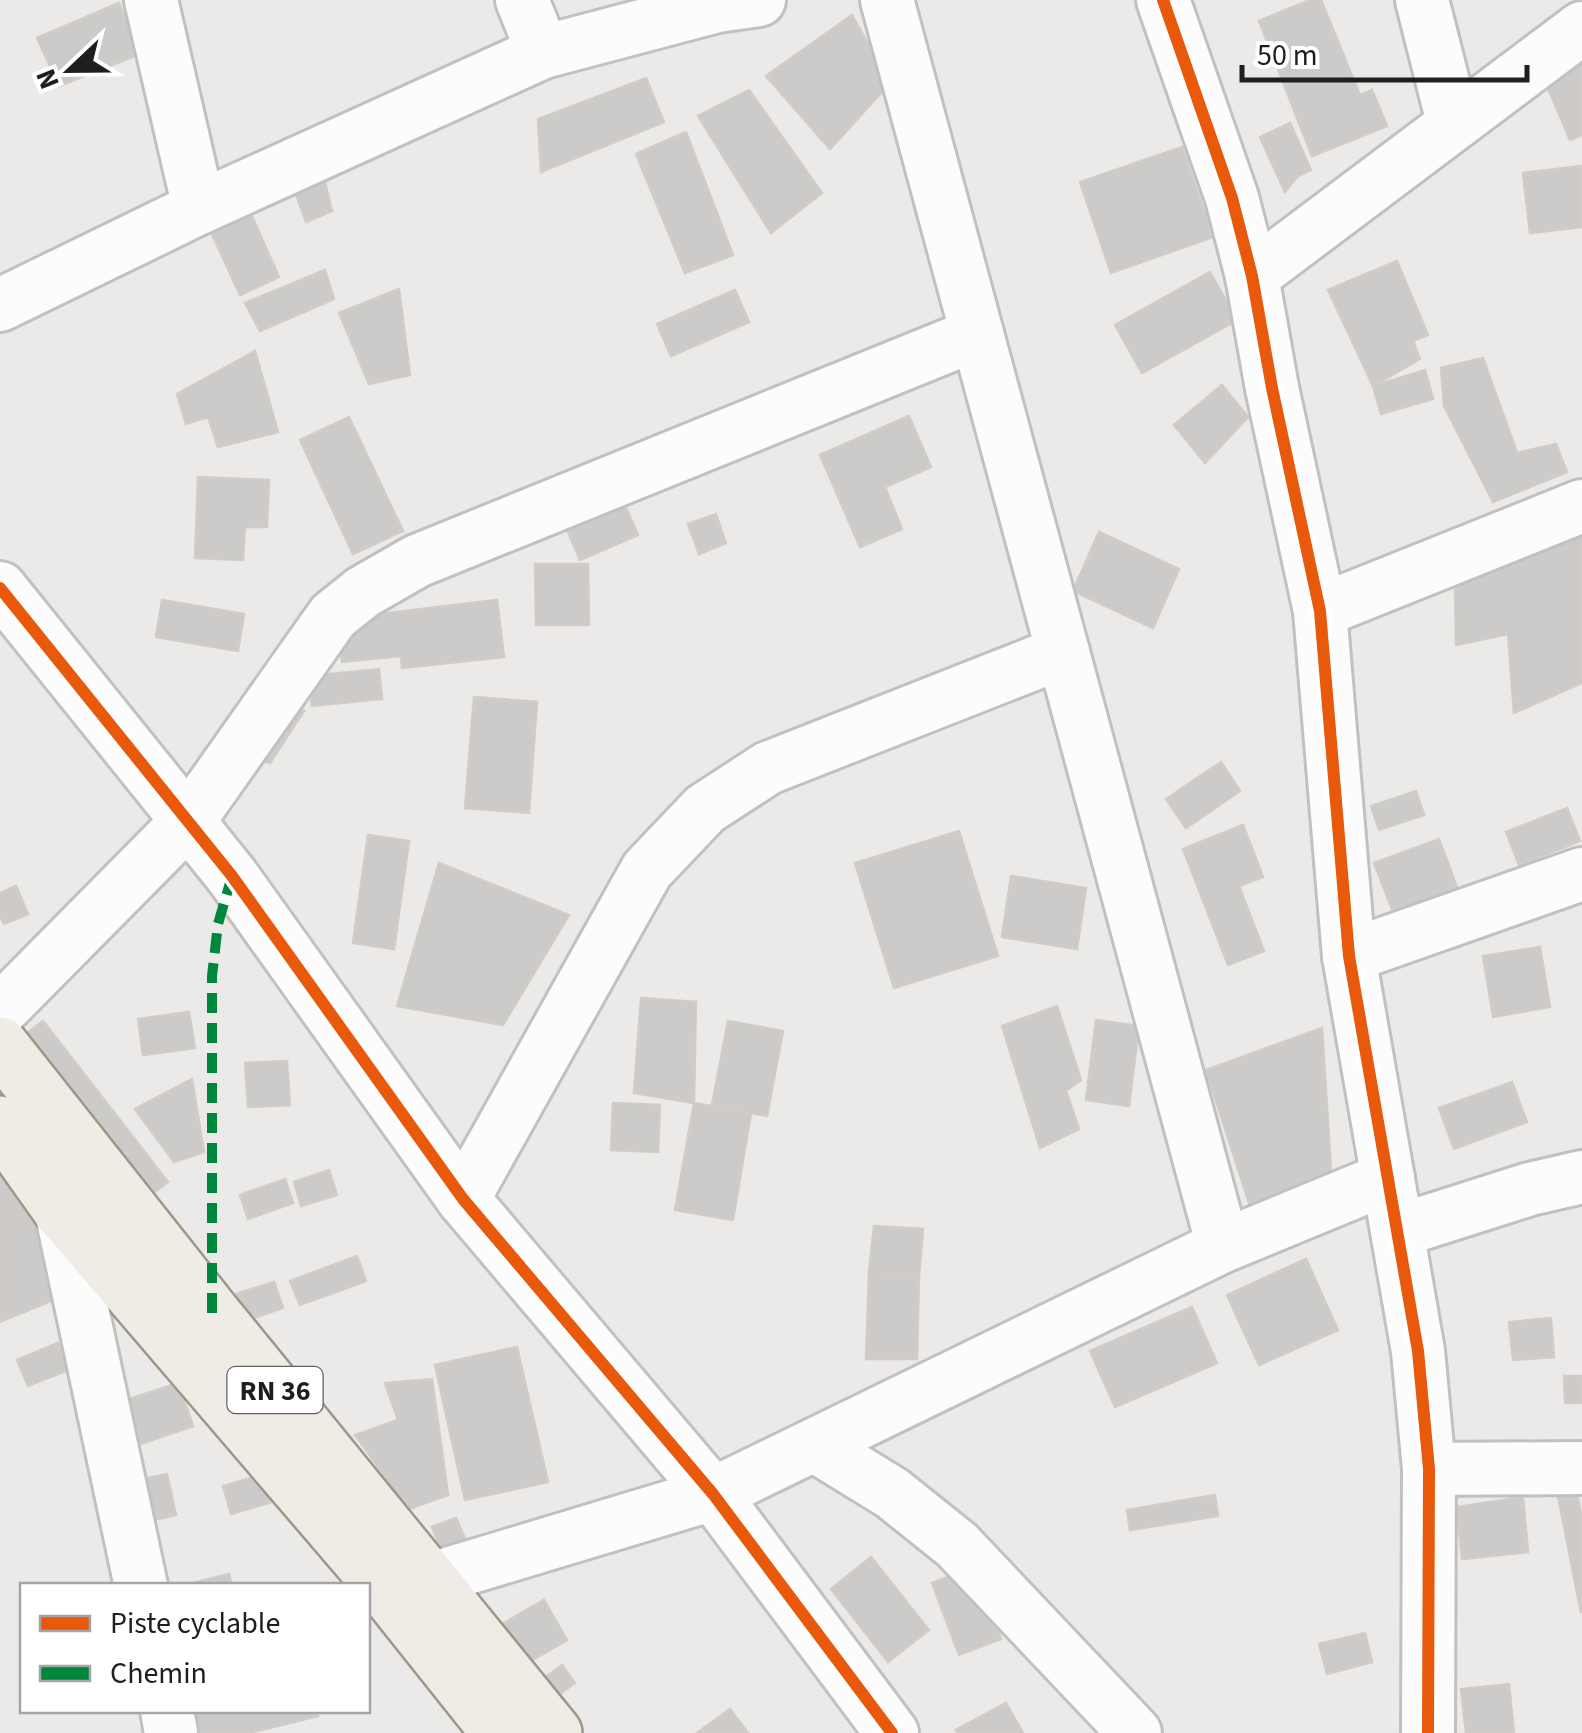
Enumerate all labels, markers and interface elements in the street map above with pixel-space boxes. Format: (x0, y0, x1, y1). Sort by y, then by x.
north arrow (20, 20, 120, 120)
scale bar (1242, 20, 1527, 82)
text: 50 m (1257, 34, 1318, 77)
text: N (26, 63, 70, 95)
road number: RN 36 (228, 1367, 322, 1413)
legend (20, 1583, 370, 1713)
text: Piste cyclable (110, 1602, 280, 1645)
text: Chemin (110, 1652, 207, 1695)

